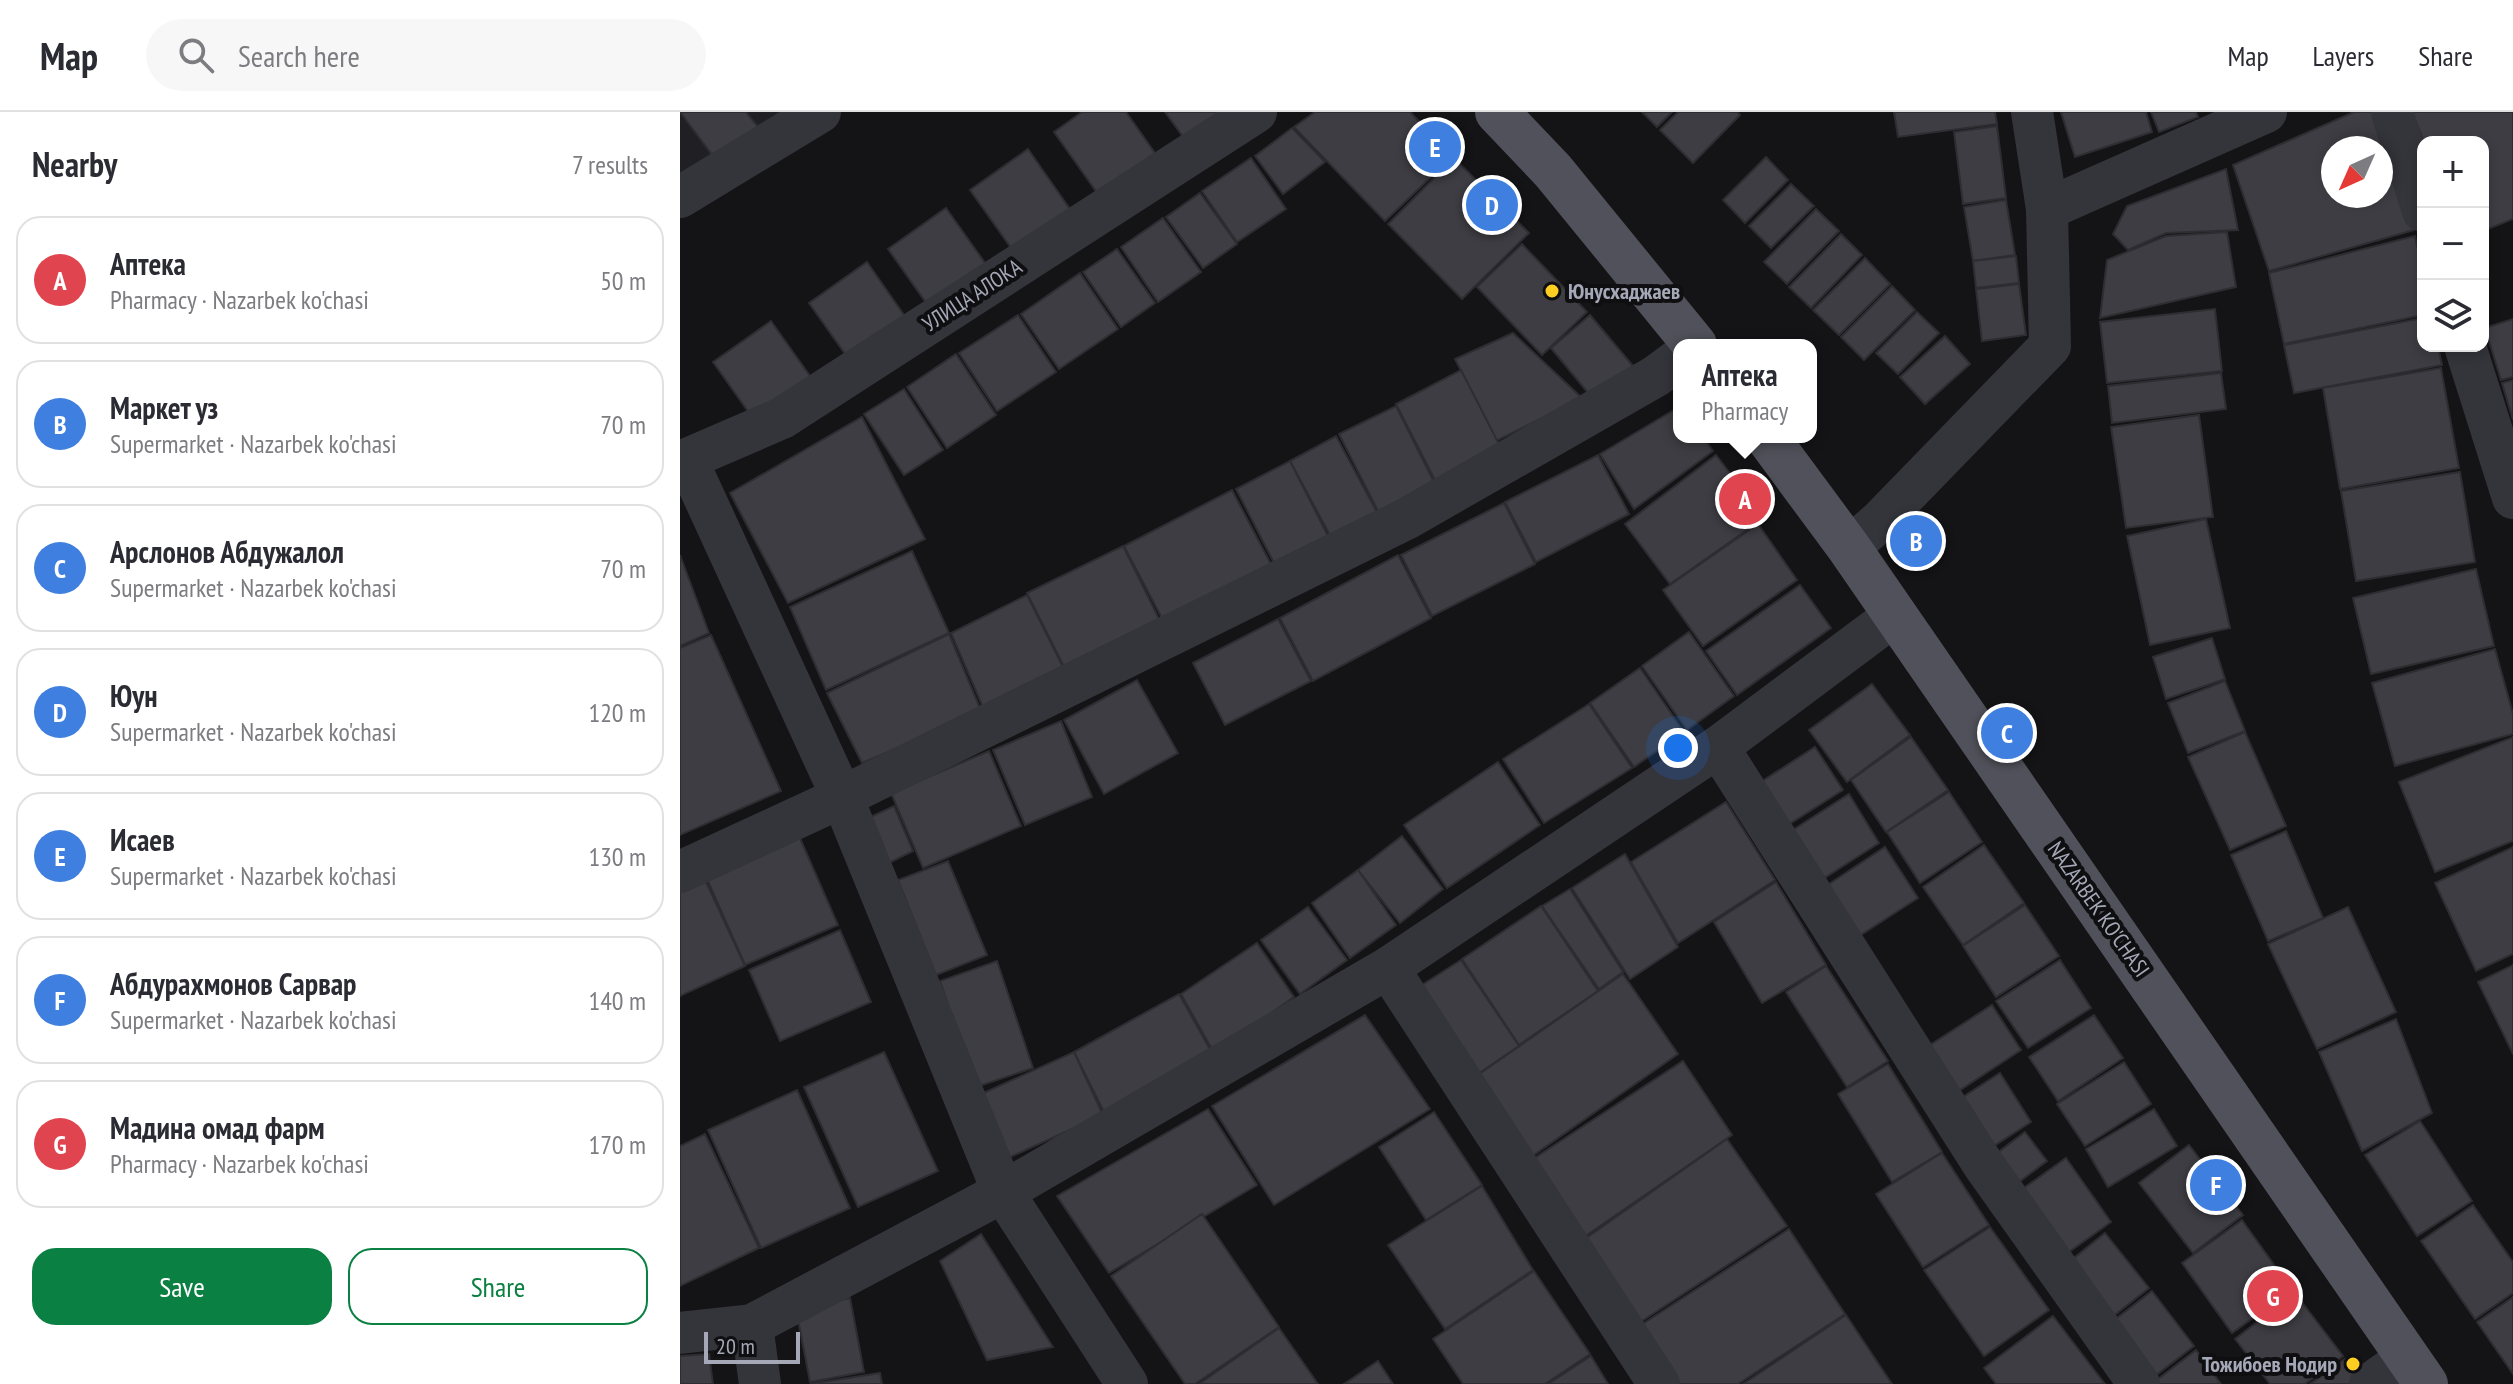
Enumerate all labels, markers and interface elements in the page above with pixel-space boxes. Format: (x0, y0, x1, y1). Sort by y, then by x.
search box (146, 19, 706, 91)
text: Map (40, 31, 98, 80)
icon: search (174, 33, 218, 77)
text: Search here (238, 36, 360, 75)
text: Map (2227, 37, 2269, 74)
text: Layers (2313, 37, 2374, 74)
text: Share (2418, 37, 2473, 74)
pin: E (1409, 117, 1461, 177)
north arrow (2321, 136, 2393, 208)
map controls (2417, 136, 2489, 352)
button: + (2417, 136, 2489, 208)
text: Nearby (32, 142, 117, 186)
text: 7 results (572, 148, 648, 181)
pin: D (1466, 175, 1518, 235)
button: − (2417, 208, 2489, 280)
text: Аптека (110, 244, 186, 283)
street label: УЛИЦА АЛОКА (917, 252, 1028, 338)
text: A (53, 264, 67, 297)
text: 50 m (600, 264, 646, 297)
place label: Юнусхаджаев (1568, 277, 1680, 305)
button: layers (2417, 280, 2489, 352)
marker: Юнусхаджаев (1543, 282, 1561, 300)
text: Pharmacy · Nazarbek ko'chasi (110, 283, 369, 316)
popup (1673, 339, 1817, 443)
text: Аптека (1702, 355, 1778, 394)
text: Маркет уз (110, 388, 218, 427)
text: Pharmacy (1702, 394, 1788, 427)
text: B (54, 408, 66, 441)
text: 70 m (600, 408, 646, 441)
text: Supermarket · Nazarbek ko'chasi (110, 427, 397, 460)
pin: A (1719, 469, 1771, 529)
pin: B (1890, 511, 1942, 571)
text: Арслонов Абдужалол (110, 532, 344, 571)
text: C (54, 552, 66, 585)
text: 70 m (600, 552, 646, 585)
text: Supermarket · Nazarbek ko'chasi (110, 571, 397, 604)
text: Юун (110, 676, 157, 715)
text: D (53, 696, 67, 729)
text: 120 m (588, 696, 646, 729)
pin: C (1981, 703, 2033, 763)
text: Supermarket · Nazarbek ko'chasi (110, 715, 397, 748)
your location (1658, 728, 1698, 768)
text: Исаев (110, 820, 175, 859)
street label: NAZARBEK KO'CHASI (2042, 836, 2156, 982)
text: E (54, 840, 66, 873)
text: 130 m (588, 840, 646, 873)
text: Supermarket · Nazarbek ko'chasi (110, 859, 397, 892)
text: Абдурахмонов Сарвар (110, 964, 356, 1003)
text: F (55, 984, 65, 1017)
text: 140 m (588, 984, 646, 1017)
text: Supermarket · Nazarbek ko'chasi (110, 1003, 397, 1036)
text: Мадина омад фарм (110, 1108, 325, 1147)
text: G (53, 1128, 67, 1161)
text: 170 m (588, 1128, 646, 1161)
text: Pharmacy · Nazarbek ko'chasi (110, 1147, 369, 1180)
pin: F (2190, 1155, 2242, 1215)
button: Save (32, 1248, 332, 1325)
button: Share (348, 1248, 648, 1325)
pin: G (2247, 1266, 2299, 1326)
scale bar (704, 1328, 800, 1364)
text: 20 m (716, 1332, 755, 1360)
place label: Тожибоев Нодир (2202, 1350, 2337, 1378)
marker: Тожибоев Нодир (2344, 1355, 2362, 1373)

